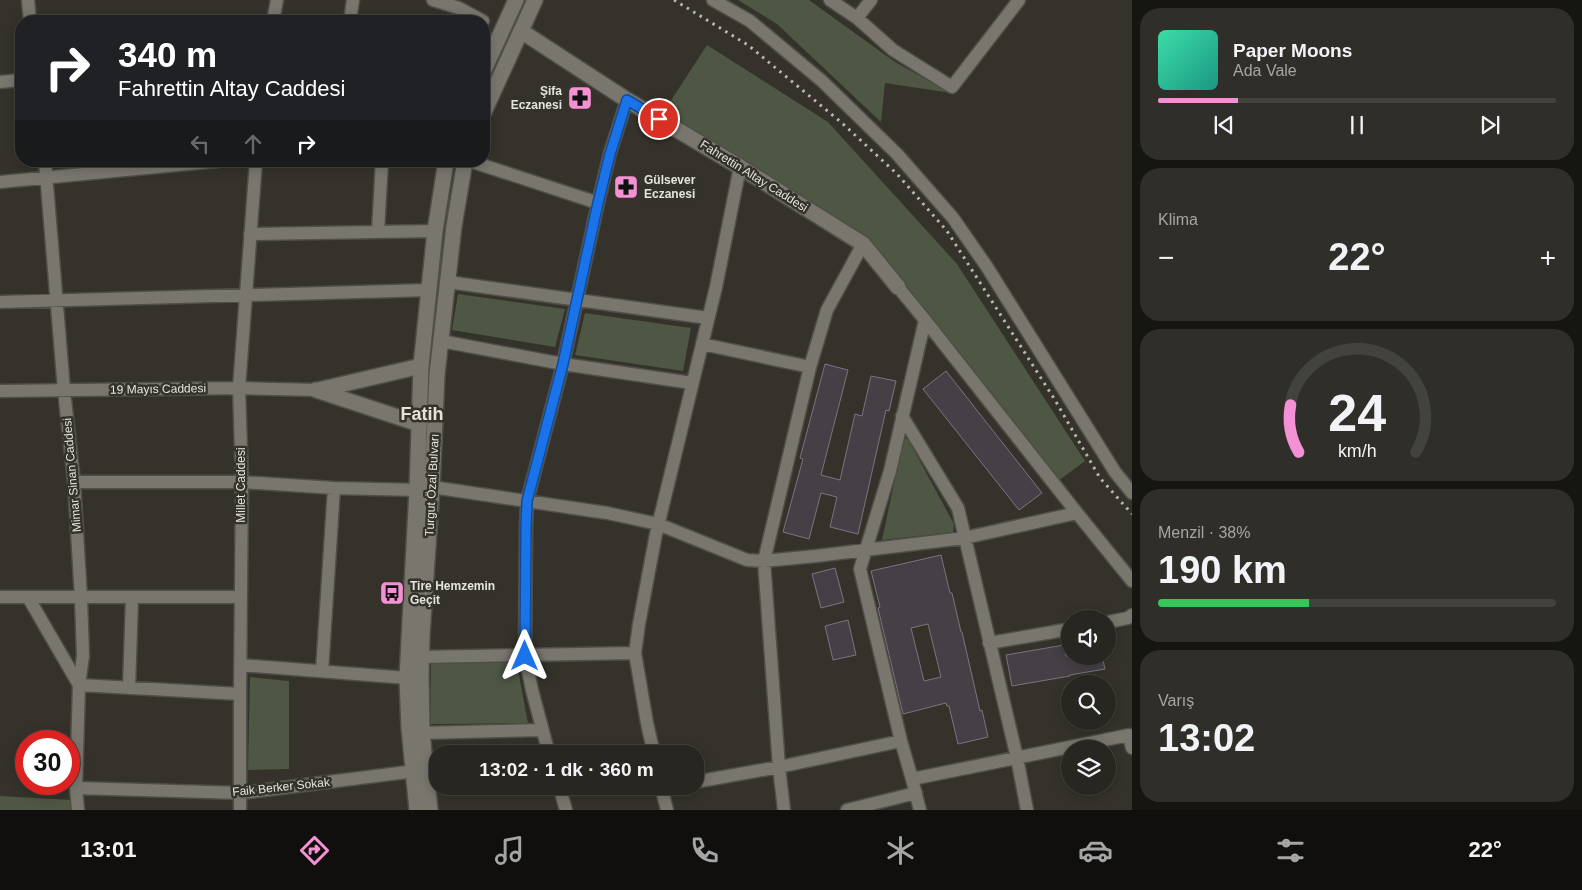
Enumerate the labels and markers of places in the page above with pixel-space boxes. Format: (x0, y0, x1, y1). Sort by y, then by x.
place label: Şifa Eczanesi (511, 84, 562, 112)
pharmacy icon: Şifa Eczanesi (567, 85, 593, 111)
pin (638, 98, 680, 140)
place label: Gülsever Eczanesi (644, 173, 696, 201)
pharmacy icon: Gülsever Eczanesi (613, 174, 639, 200)
place label: Tire Hemzemin Geçit (410, 579, 495, 607)
bus stop icon: Tire Hemzemin Geçit (379, 580, 405, 606)

